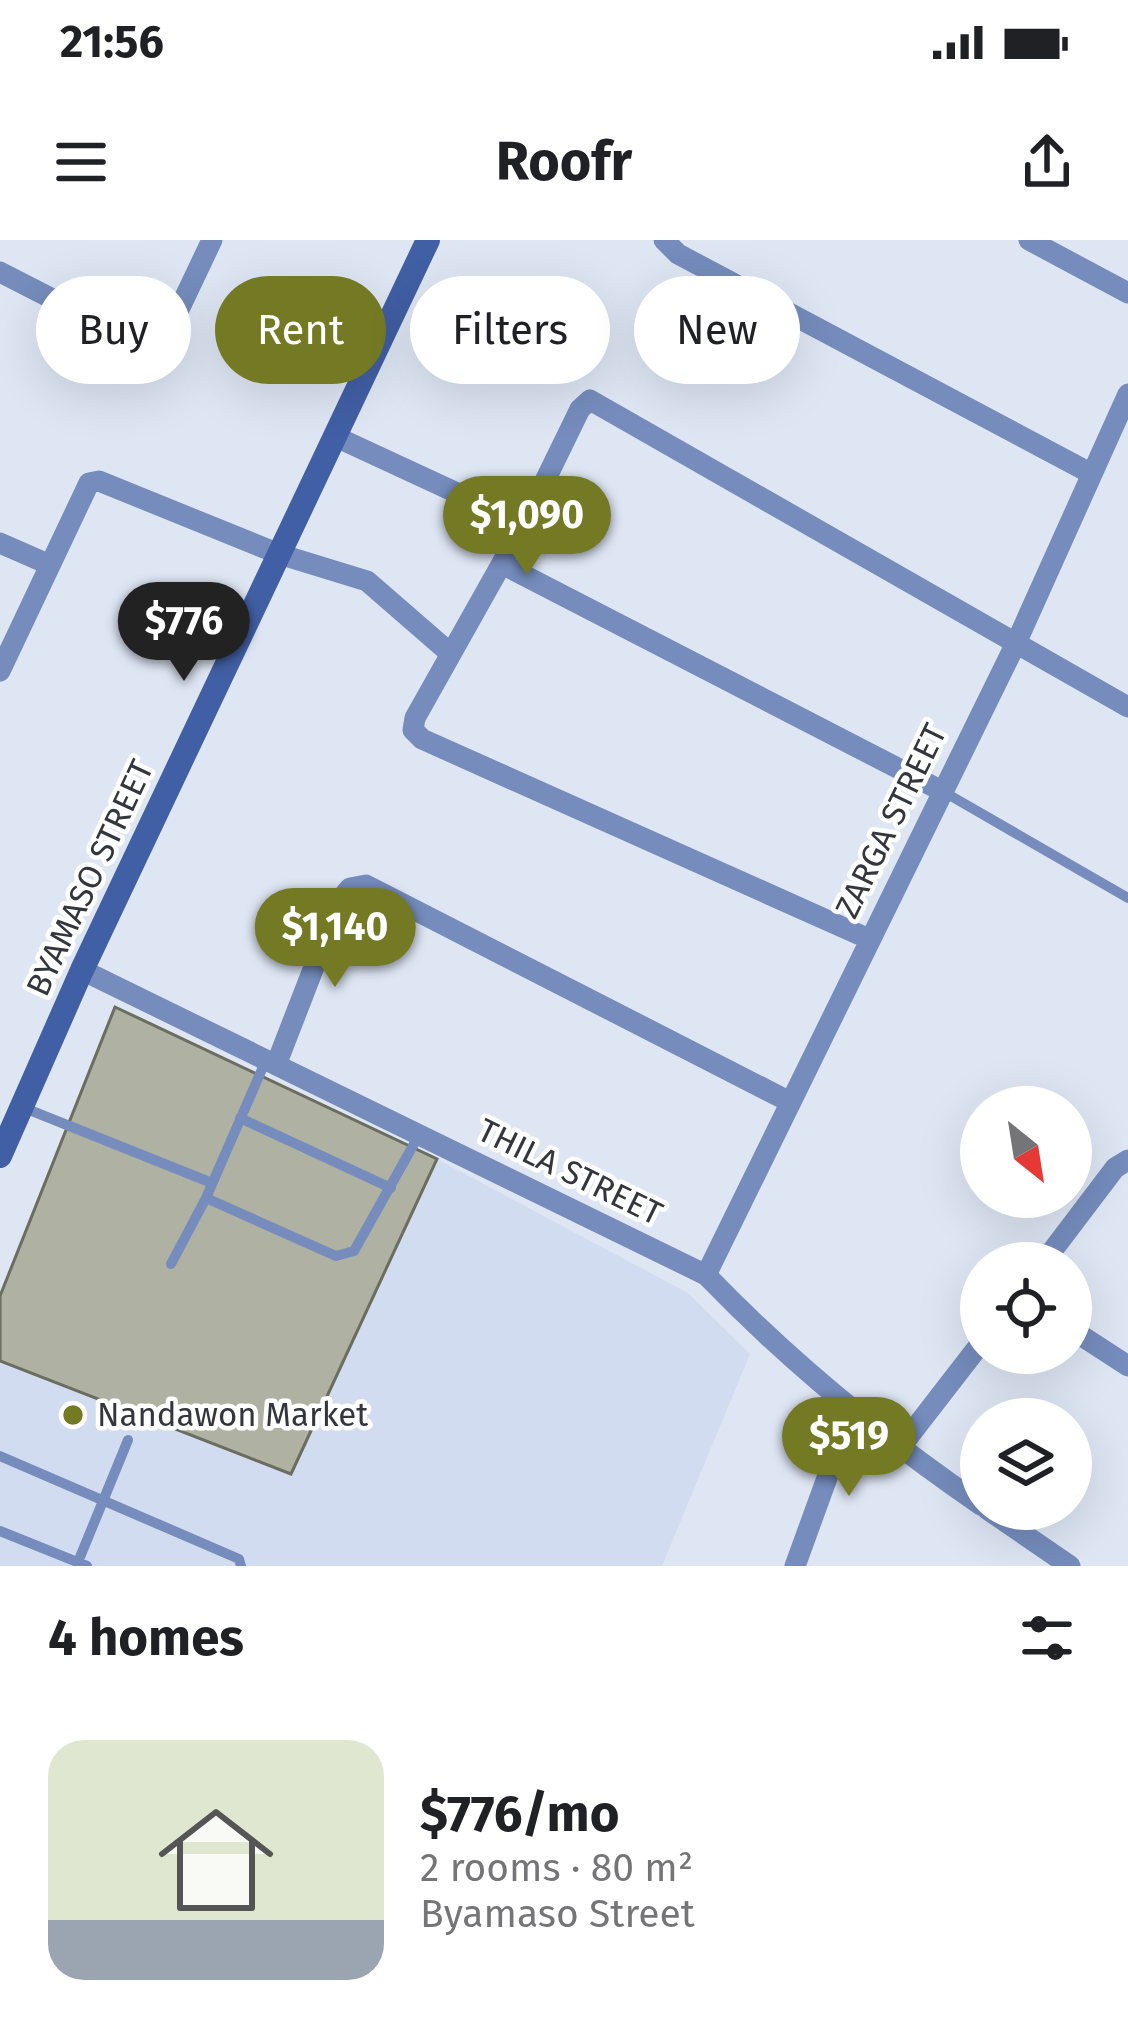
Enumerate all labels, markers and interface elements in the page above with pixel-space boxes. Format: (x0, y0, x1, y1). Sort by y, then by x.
text: 21:56 (60, 15, 164, 69)
icon: menu (48, 129, 114, 195)
icon: share (1014, 129, 1080, 195)
text: Roofr (496, 130, 632, 194)
chip: Buy (36, 276, 191, 384)
chip: Rent (215, 276, 386, 384)
chip: Filters (410, 276, 610, 384)
chip: New (634, 276, 800, 384)
pin: $1,090 (429, 476, 625, 578)
text: $1,090 (470, 492, 584, 538)
pin: $776 (113, 582, 255, 684)
text: $776 (145, 598, 223, 644)
street label: ZARGA STREET (827, 717, 955, 925)
street label: BYAMASO STREET (18, 754, 162, 1002)
pin: $1,140 (237, 888, 433, 990)
text: $1,140 (282, 904, 388, 950)
north arrow (960, 1086, 1092, 1218)
map controls (960, 1086, 1092, 1530)
street label: THILA STREET (471, 1110, 669, 1234)
button: locate (960, 1242, 1092, 1374)
place label: Nandawon Market (97, 1395, 368, 1435)
pin: $519 (778, 1397, 920, 1499)
button: layers (960, 1398, 1092, 1530)
marker: Nandawon Market (60, 1402, 86, 1428)
text: $519 (809, 1413, 889, 1459)
icon: filters (1014, 1605, 1080, 1671)
text: 4 homes (48, 1607, 244, 1669)
text: $776/mo (420, 1783, 619, 1845)
icon: home (144, 1788, 288, 1932)
text: 2 rooms · 80 m² (420, 1845, 693, 1891)
text: Byamaso Street (420, 1891, 695, 1937)

